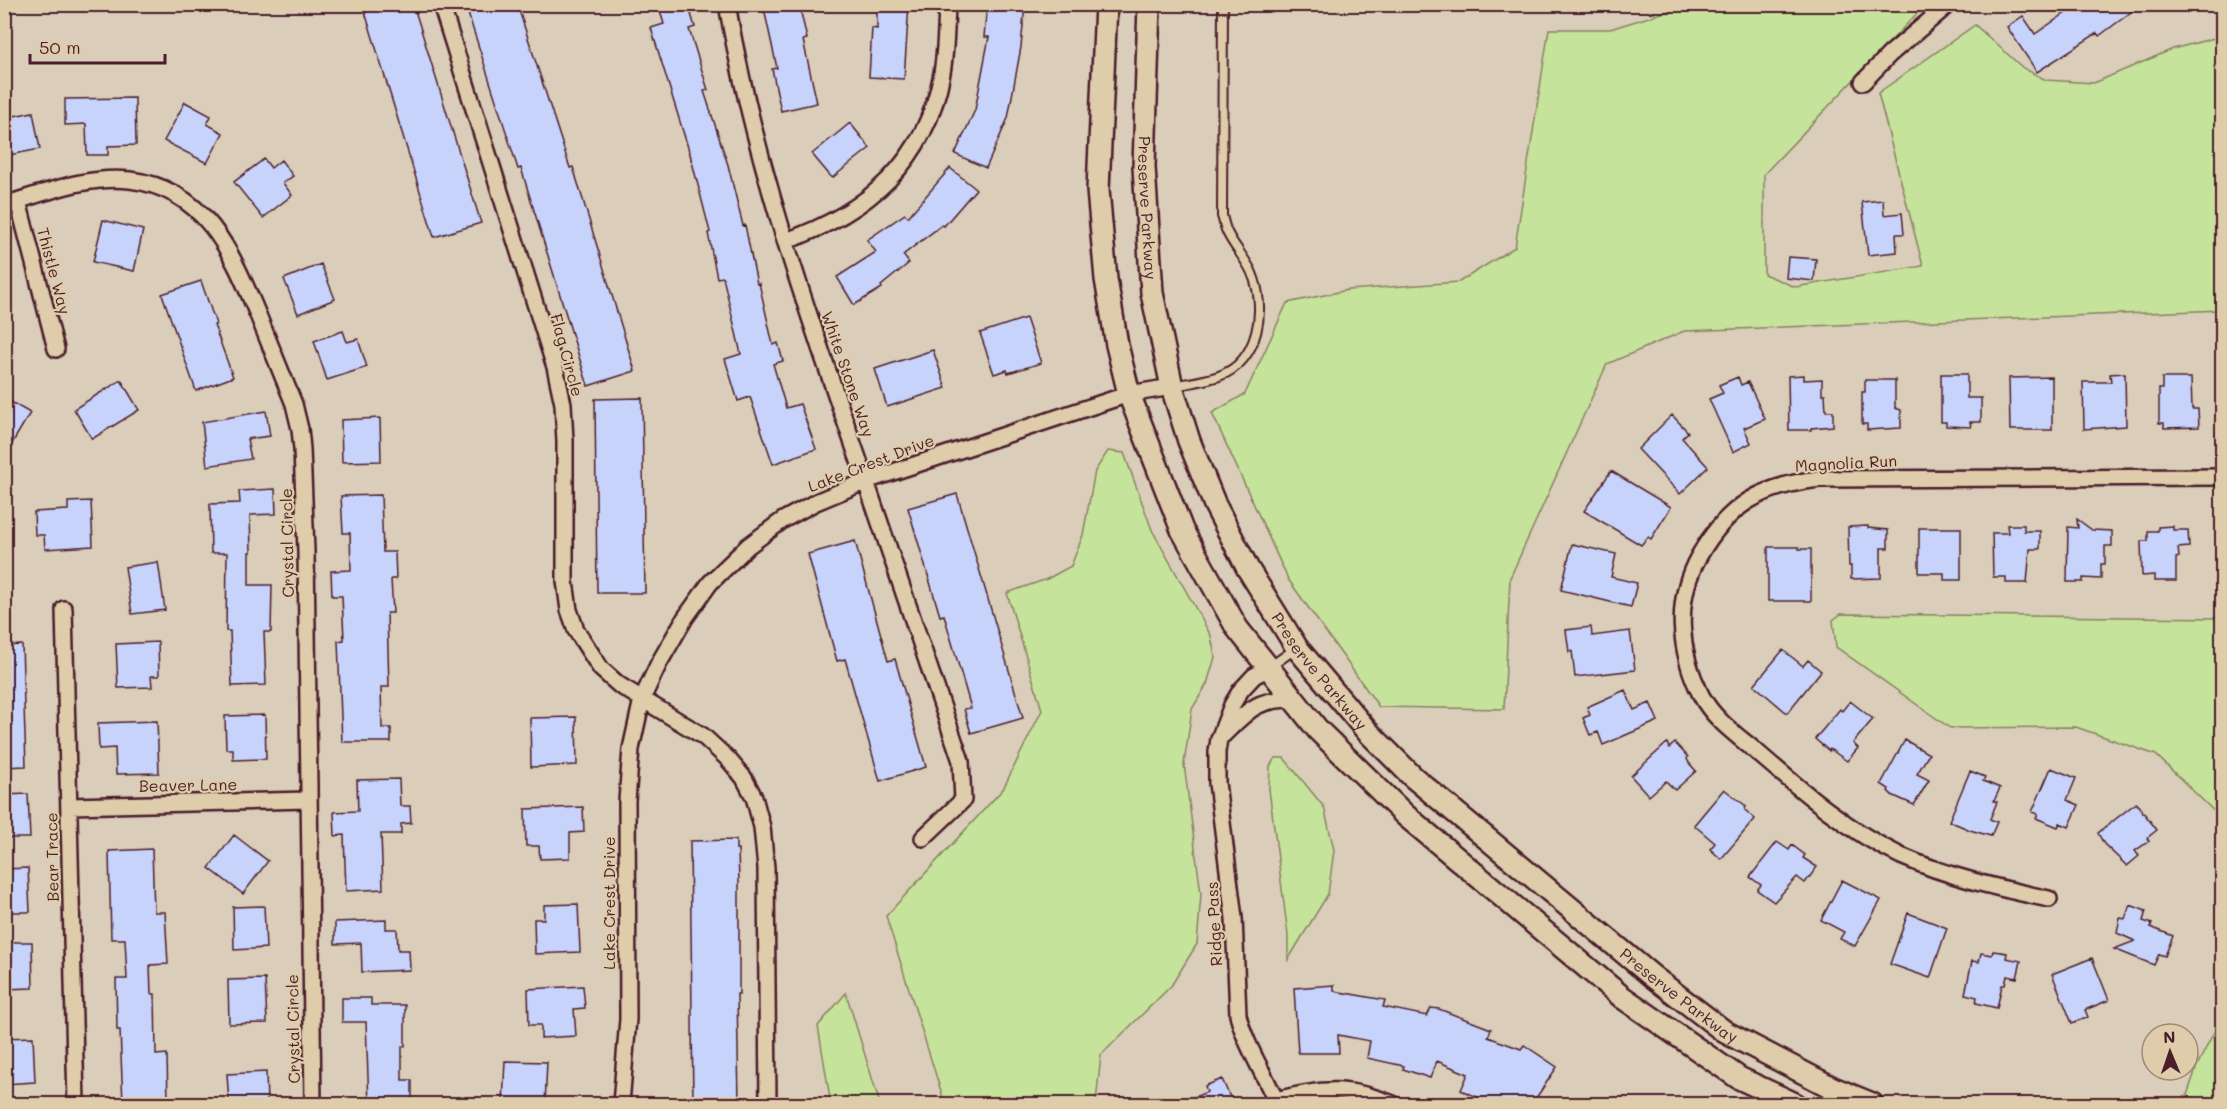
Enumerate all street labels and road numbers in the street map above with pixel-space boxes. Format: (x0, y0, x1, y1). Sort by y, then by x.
street label: Preserve Parkway (1134, 136, 1162, 280)
street label: Thistle Way (33, 225, 76, 317)
street label: White Stone Way (817, 308, 880, 440)
street label: Flag Circle (546, 311, 589, 399)
street label: Lake Crest Drive (805, 429, 937, 496)
street label: Magnolia Run (1794, 449, 1898, 476)
street label: Crystal Circle (275, 488, 298, 598)
street label: Preserve Parkway (1267, 608, 1372, 734)
street label: Beaver Lane (139, 773, 237, 796)
street label: Bear Trace (40, 812, 63, 902)
street label: Lake Crest Drive (598, 836, 619, 970)
street label: Ridge Pass (1201, 881, 1226, 967)
street label: Preserve Parkway (1616, 943, 1742, 1047)
street label: Crystal Circle (281, 974, 304, 1084)

